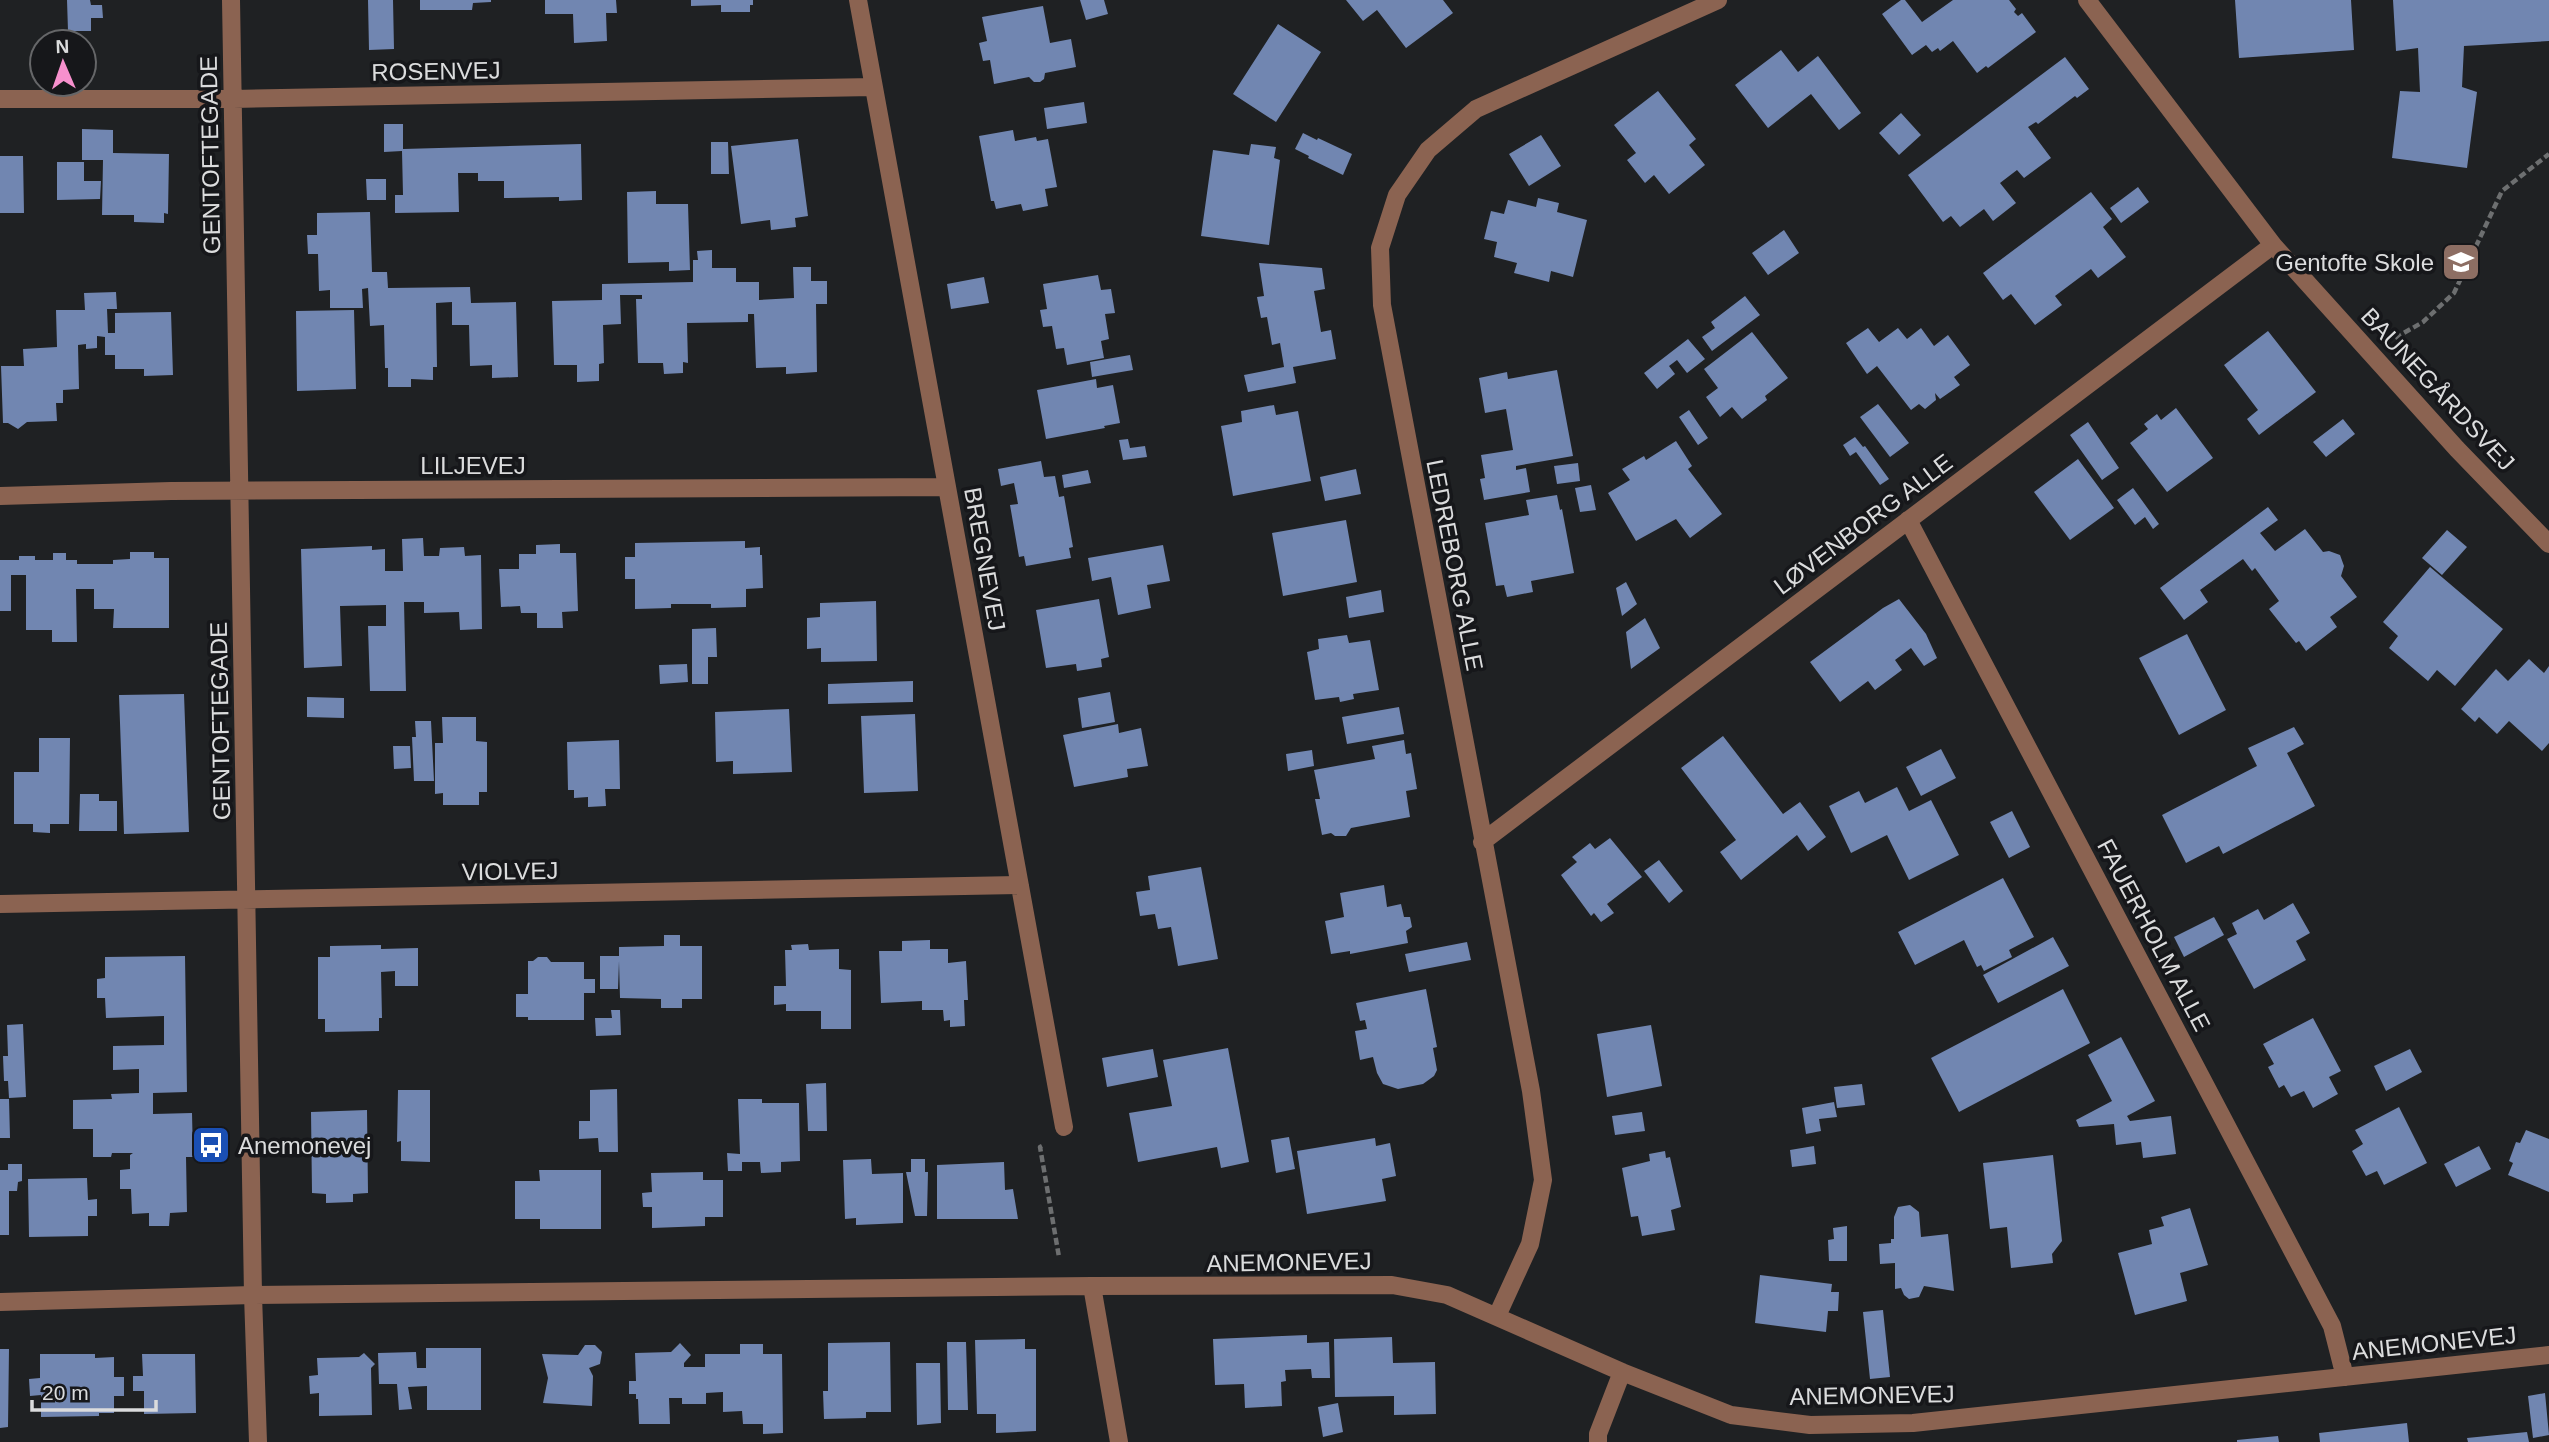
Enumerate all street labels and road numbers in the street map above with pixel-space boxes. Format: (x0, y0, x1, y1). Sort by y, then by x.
street label: GENTOFTEGADE (195, 56, 225, 254)
street label: ROSENVEJ (371, 56, 501, 86)
street label: BAUNEGÅRDSVEJ (2356, 302, 2520, 476)
street label: LØVENBORG ALLE (1769, 448, 1957, 600)
street label: LILJEVEJ (420, 452, 526, 479)
street label: LEDREBORG ALLE (1421, 457, 1489, 673)
street label: BREGNEVEJ (959, 485, 1011, 633)
street label: GENTOFTEGADE (205, 622, 235, 820)
street label: FAUERHOLM ALLE (2092, 834, 2216, 1036)
street label: VIOLVEJ (461, 857, 559, 885)
street label: ANEMONEVEJ (1206, 1247, 1372, 1277)
street label: ANEMONEVEJ (2350, 1321, 2518, 1365)
street label: ANEMONEVEJ (1789, 1380, 1955, 1410)

